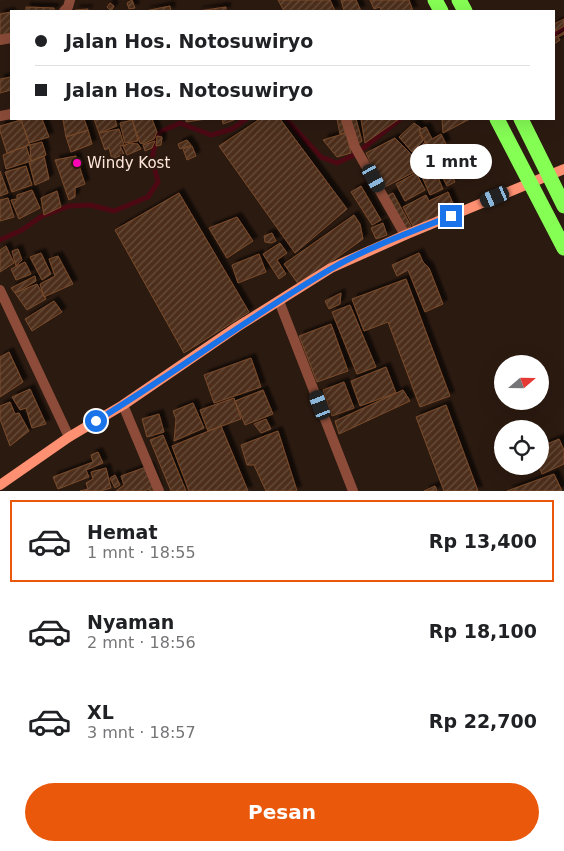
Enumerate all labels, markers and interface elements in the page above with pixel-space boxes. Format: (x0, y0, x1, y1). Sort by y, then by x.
text: Jalan Hos. Notosuwiryo (65, 30, 313, 52)
text: Jalan Hos. Notosuwiryo (65, 79, 313, 101)
callout: 1 mnt (410, 144, 492, 178)
text: 1 mnt (425, 152, 477, 171)
place label: Windy Kost (87, 154, 170, 172)
marker: Windy Kost (71, 157, 83, 169)
car (360, 161, 387, 195)
car (478, 184, 511, 210)
route end (440, 205, 462, 227)
north arrow (494, 355, 549, 410)
map controls (494, 355, 549, 475)
car (307, 388, 332, 422)
route start (85, 410, 107, 432)
button: locate (494, 420, 549, 475)
icon: car (27, 519, 72, 564)
text: Hemat (87, 521, 158, 543)
text: Rp 13,400 (429, 530, 537, 552)
text: 1 mnt · 18:55 (87, 543, 196, 562)
icon: car (27, 609, 72, 654)
text: Nyaman (87, 611, 174, 633)
text: Rp 18,100 (429, 620, 537, 642)
text: 2 mnt · 18:56 (87, 633, 196, 652)
icon: car (27, 699, 72, 744)
text: XL (87, 701, 114, 723)
text: Rp 22,700 (429, 710, 537, 732)
text: 3 mnt · 18:57 (87, 723, 196, 742)
button: Pesan (25, 783, 539, 841)

